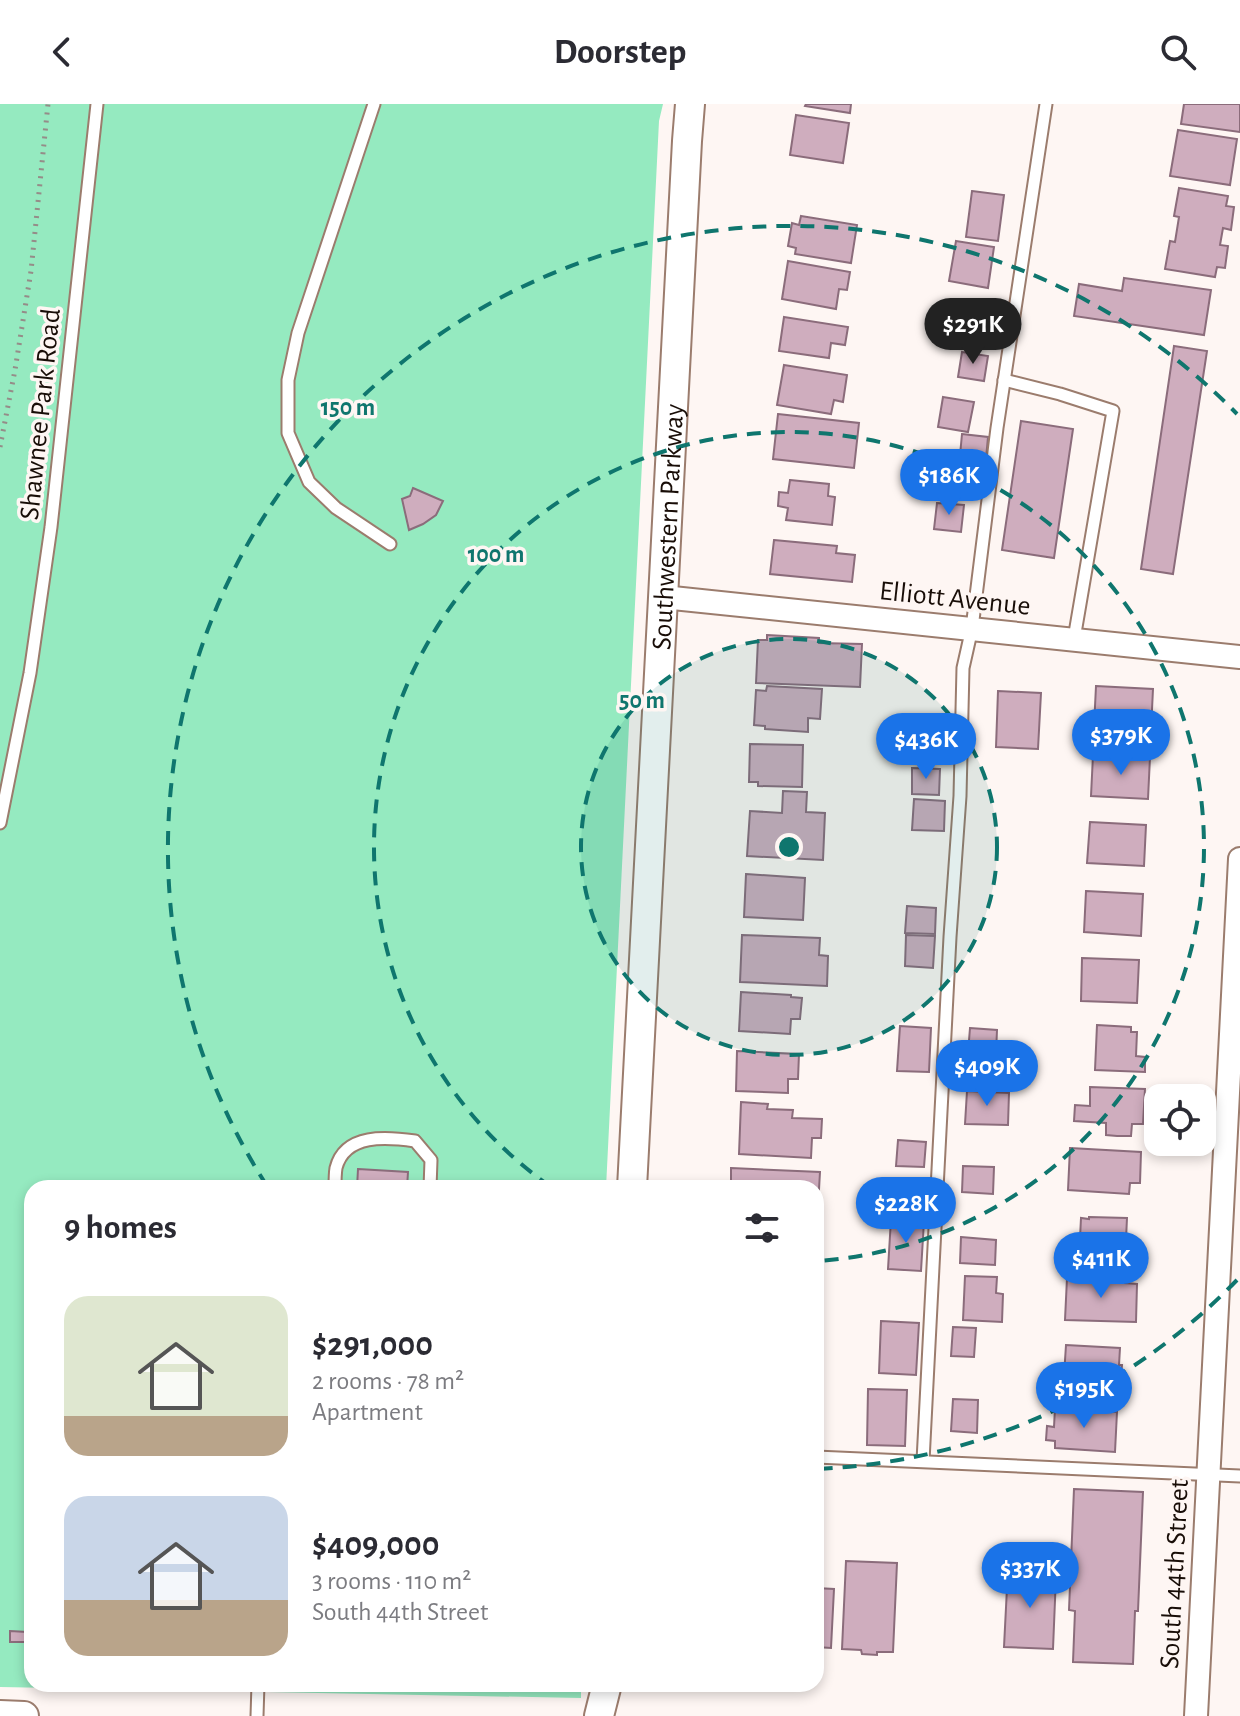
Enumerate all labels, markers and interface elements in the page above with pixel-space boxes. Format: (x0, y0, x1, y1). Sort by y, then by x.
icon: back (40, 30, 84, 74)
icon: search (1156, 30, 1200, 74)
text: Doorstep (554, 34, 686, 70)
pin: $291K (917, 298, 1029, 366)
street label: Shawnee Park Road (16, 307, 66, 521)
text: $291K (942, 311, 1004, 337)
text: 150 m (321, 396, 375, 420)
street label: Southwestern Parkway (648, 403, 689, 651)
pin: $186K (893, 449, 1005, 517)
text: $186K (918, 462, 980, 488)
text: 100 m (468, 543, 524, 567)
street label: Elliott Avenue (878, 577, 1032, 621)
text: 50 m (619, 689, 665, 713)
pin: $379K (1065, 709, 1177, 777)
pin: $436K (870, 713, 982, 781)
text: $379K (1090, 722, 1152, 748)
text: $436K (894, 726, 958, 752)
centre of rings (775, 833, 803, 861)
pin: $409K (931, 1040, 1043, 1108)
text: $409K (954, 1053, 1020, 1079)
map controls (1144, 1084, 1216, 1156)
button: locate (1144, 1084, 1216, 1156)
pin: $228K (850, 1177, 962, 1245)
text: $228K (874, 1190, 938, 1216)
icon: filters (740, 1206, 784, 1250)
text: 9 homes (64, 1211, 177, 1245)
pin: $411K (1045, 1232, 1157, 1300)
text: $411K (1072, 1245, 1130, 1271)
icon: home (128, 1328, 224, 1424)
text: $291,000 (312, 1328, 433, 1362)
pin: $195K (1028, 1362, 1140, 1430)
text: 2 rooms · 78 m² (312, 1368, 464, 1394)
text: $195K (1054, 1375, 1114, 1401)
text: Apartment (312, 1399, 423, 1425)
street label: South 44th Street (1156, 1479, 1194, 1670)
icon: home (128, 1528, 224, 1624)
text: $409,000 (312, 1528, 439, 1562)
pin: $337K (974, 1542, 1086, 1610)
text: $337K (1000, 1555, 1060, 1581)
text: 3 rooms · 110 m² (312, 1568, 471, 1594)
text: South 44th Street (312, 1599, 488, 1625)

